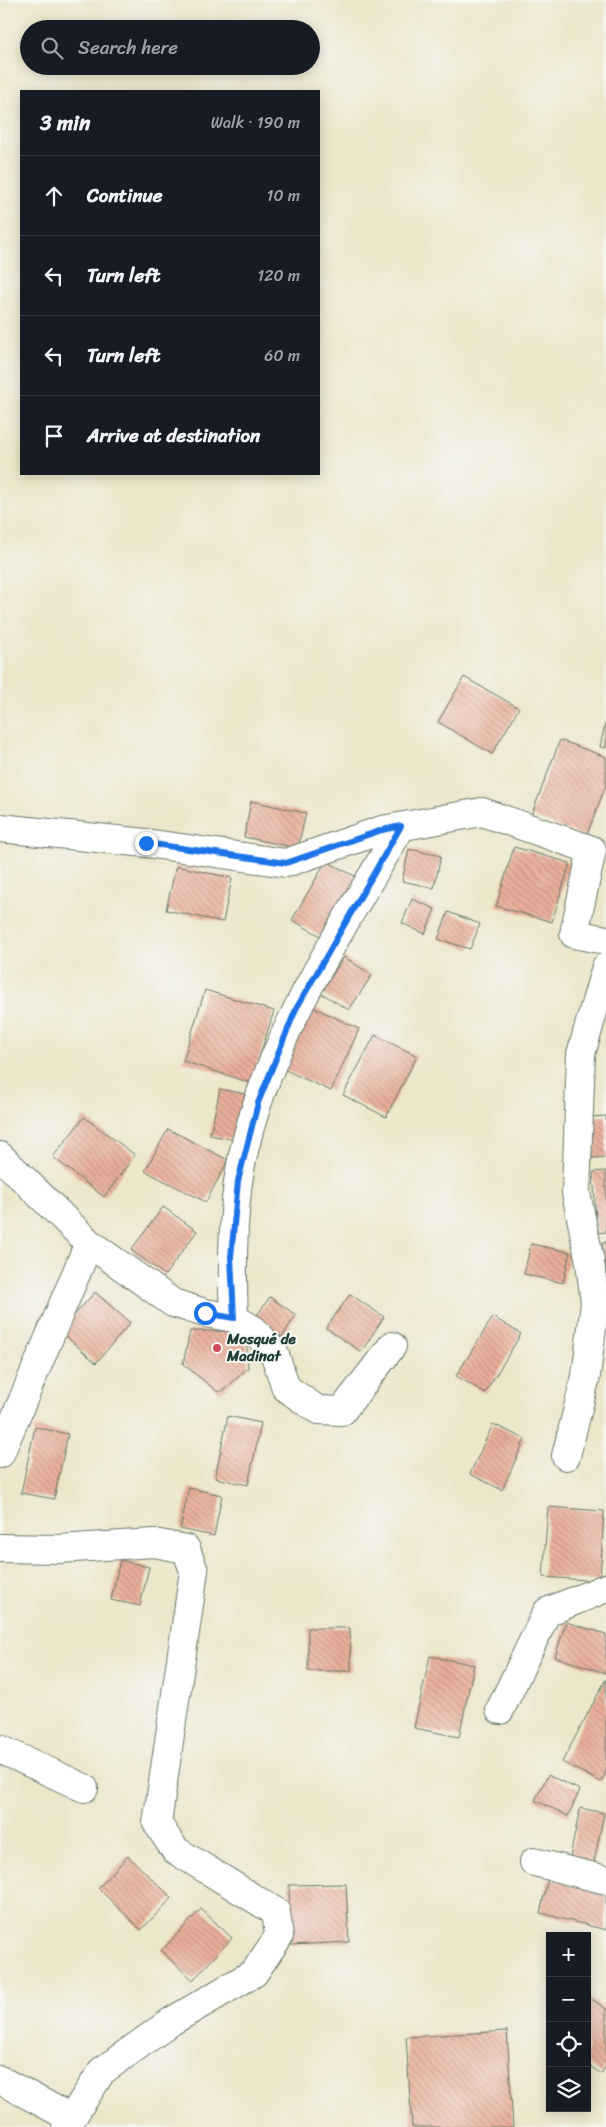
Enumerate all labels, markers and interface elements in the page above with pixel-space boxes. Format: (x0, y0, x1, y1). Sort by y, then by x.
search box (20, 20, 320, 75)
text: Search here (78, 31, 178, 64)
icon: search (38, 34, 66, 62)
text: 3 min (40, 104, 90, 142)
text: Walk · 190 m (211, 108, 300, 137)
text: Continue (87, 179, 163, 212)
text: 10 m (267, 181, 300, 210)
icon: ahead (40, 182, 68, 210)
text: Turn left (87, 259, 160, 292)
text: 120 m (257, 261, 300, 290)
icon: left (40, 262, 68, 290)
text: Turn left (87, 339, 160, 372)
text: 60 m (264, 341, 300, 370)
icon: left (40, 342, 68, 370)
text: Arrive at destination (87, 419, 260, 452)
icon: arrive (40, 422, 68, 450)
route end (135, 832, 158, 855)
route start (194, 1302, 217, 1325)
place label: Mosqué de Madinat (226, 1326, 297, 1369)
marker: Mosqué de Madinat (211, 1342, 223, 1354)
map controls (546, 1932, 591, 2112)
button: + (546, 1932, 591, 1977)
button: − (546, 1977, 591, 2022)
button: locate (546, 2022, 591, 2067)
button: layers (546, 2067, 591, 2112)

